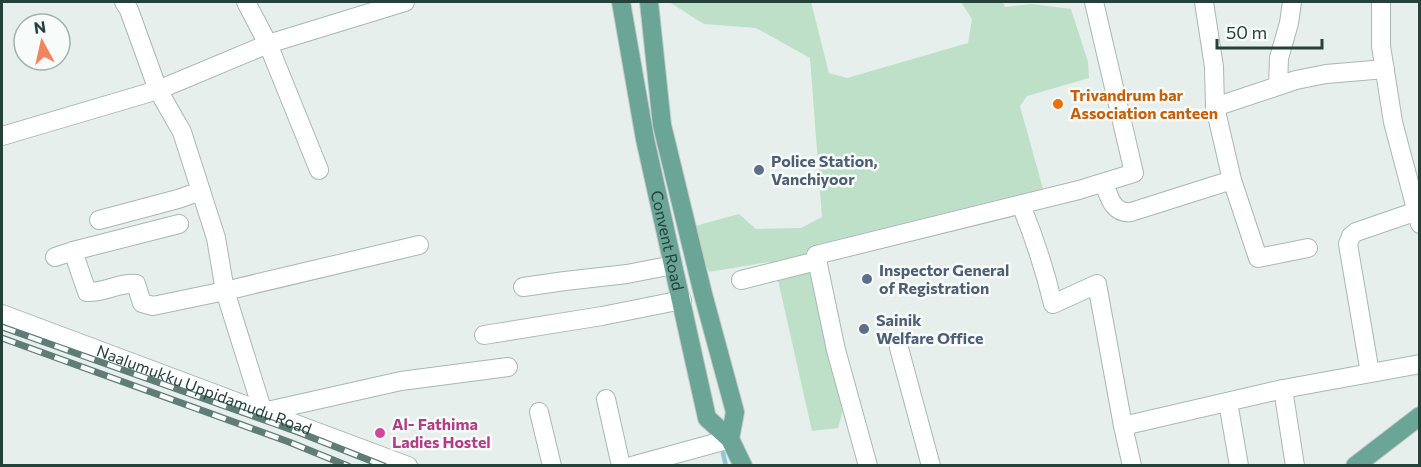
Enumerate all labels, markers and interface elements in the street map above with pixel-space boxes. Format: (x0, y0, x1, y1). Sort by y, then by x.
north arrow (12, 12, 72, 72)
scale bar (1217, 12, 1322, 50)
text: N (33, 16, 47, 37)
text: 50 m (1226, 21, 1267, 43)
place label: Trivandrum bar Association canteen (1070, 85, 1218, 122)
marker: Trivandrum bar Association canteen (1051, 97, 1065, 111)
place label: Police Station, Vanchiyoor (771, 151, 877, 188)
marker: Police Station, Vanchiyoor (752, 163, 766, 177)
street label: Convent Road (648, 188, 688, 292)
place label: Inspector General of Registration (879, 260, 1009, 297)
marker: Inspector General of Registration (860, 272, 874, 286)
place label: Sainik Welfare Office (876, 310, 983, 347)
marker: Sainik Welfare Office (857, 322, 871, 336)
street label: Naalumukku Uppidamudu Road (94, 340, 315, 438)
place label: Al- Fathima Ladies Hostel (392, 414, 491, 451)
marker: Al- Fathima Ladies Hostel (373, 426, 387, 440)

